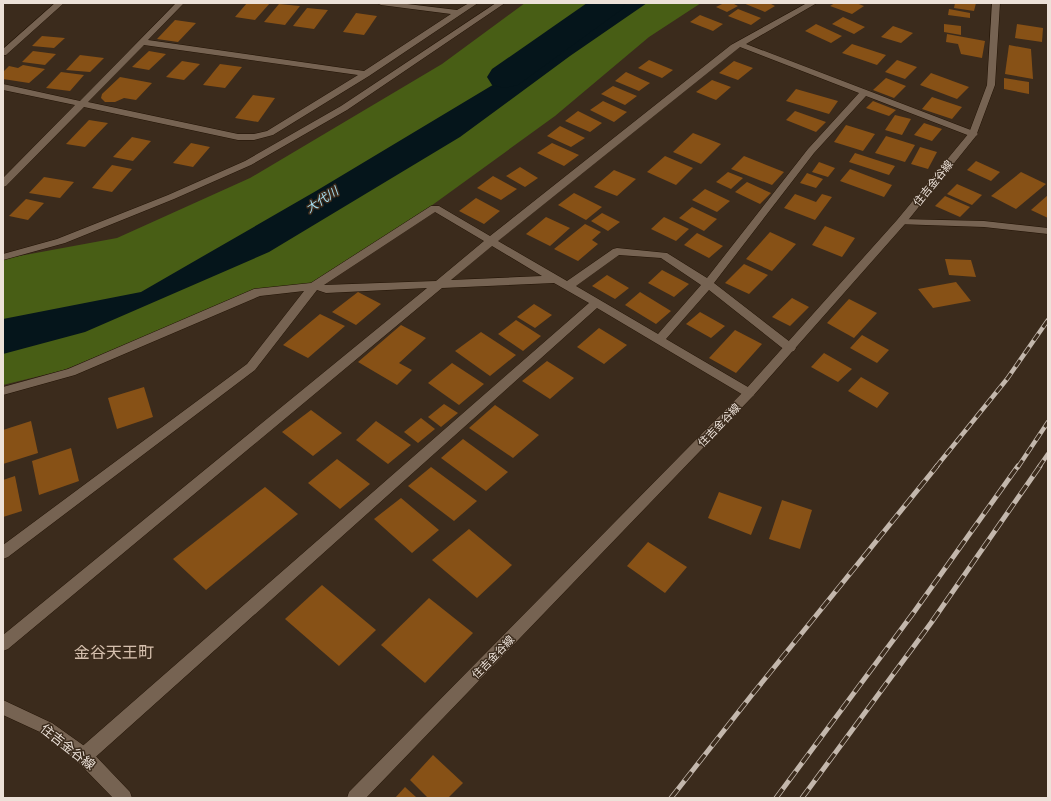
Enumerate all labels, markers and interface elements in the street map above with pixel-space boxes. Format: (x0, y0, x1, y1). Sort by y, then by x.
street label: 住吉金谷線 (910, 157, 956, 209)
water label: 大代川 (303, 182, 343, 217)
street label: 住吉金谷線 (695, 400, 743, 450)
street label: 住吉金谷線 (469, 632, 517, 682)
district label: 金谷天王町 (74, 641, 154, 663)
street label: 住吉金谷線 (37, 720, 99, 774)

